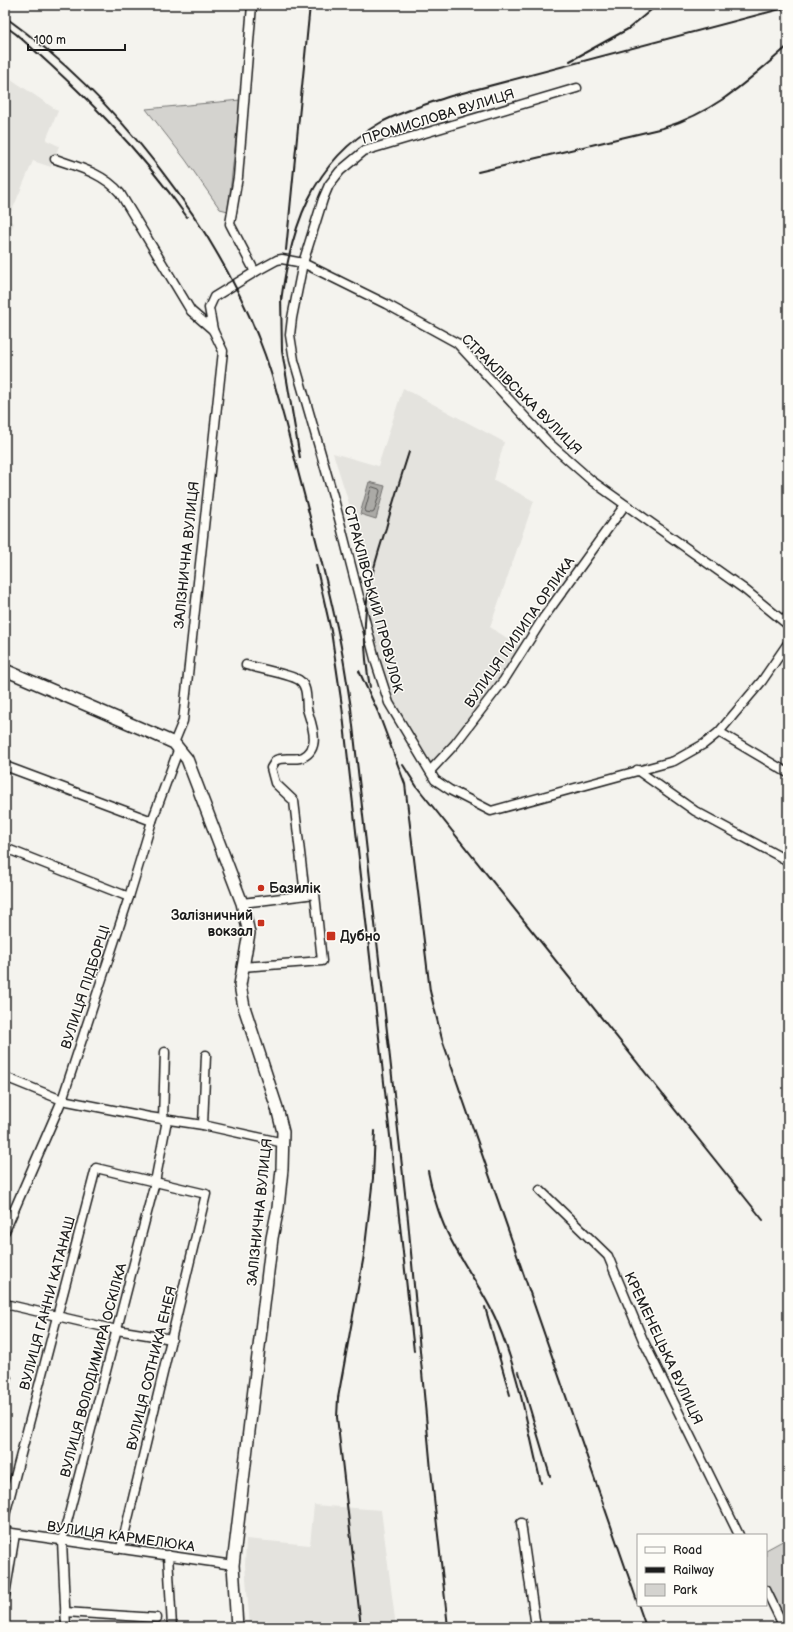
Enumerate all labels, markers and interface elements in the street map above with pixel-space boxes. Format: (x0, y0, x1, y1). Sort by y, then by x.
scale bar (28, 26, 125, 52)
text: 100 m (34, 33, 66, 48)
street label: ПРОМИСЛОВА ВУЛИЦЯ (360, 85, 517, 148)
street label: СТРАКЛІВСЬКА ВУЛИЦЯ (458, 331, 585, 458)
street label: ЗАЛІЗНИЧНА ВУЛИЦЯ (170, 480, 203, 630)
street label: СТРАКЛІВСЬКИЙ ПРОВУЛОК (340, 504, 407, 696)
street label: ВУЛИЦЯ ПИЛИПА ОРЛИКА (461, 553, 578, 711)
place label: Базилік (269, 880, 321, 897)
marker: Базилік (256, 883, 266, 893)
place label: Залізничний вокзал (171, 907, 253, 940)
marker: Залізничний вокзал (256, 918, 266, 928)
street label: ВУЛИЦЯ ПІДБОРЦІ (57, 923, 114, 1051)
place label: Дубно (340, 928, 381, 945)
marker: Дубно (325, 930, 337, 942)
street label: ЗАЛІЗНИЧНА ВУЛИЦЯ (243, 1137, 276, 1287)
street label: ВУЛИЦЯ ГАННИ КАТАНАШ (16, 1214, 79, 1392)
street label: ВУЛИЦЯ ВОЛОДИМИРА ОСКІЛКА (57, 1261, 130, 1479)
street label: КРЕМЕНЕЦЬКА ВУЛИЦЯ (621, 1269, 706, 1427)
street label: ВУЛИЦЯ СОТНИКА ЕНЕЯ (123, 1284, 180, 1452)
street label: ВУЛИЦЯ КАРМЕЛЮКА (46, 1518, 196, 1555)
legend (637, 1534, 767, 1606)
text: Road (673, 1543, 702, 1558)
text: Railway (673, 1563, 715, 1578)
text: Park (673, 1583, 697, 1598)

